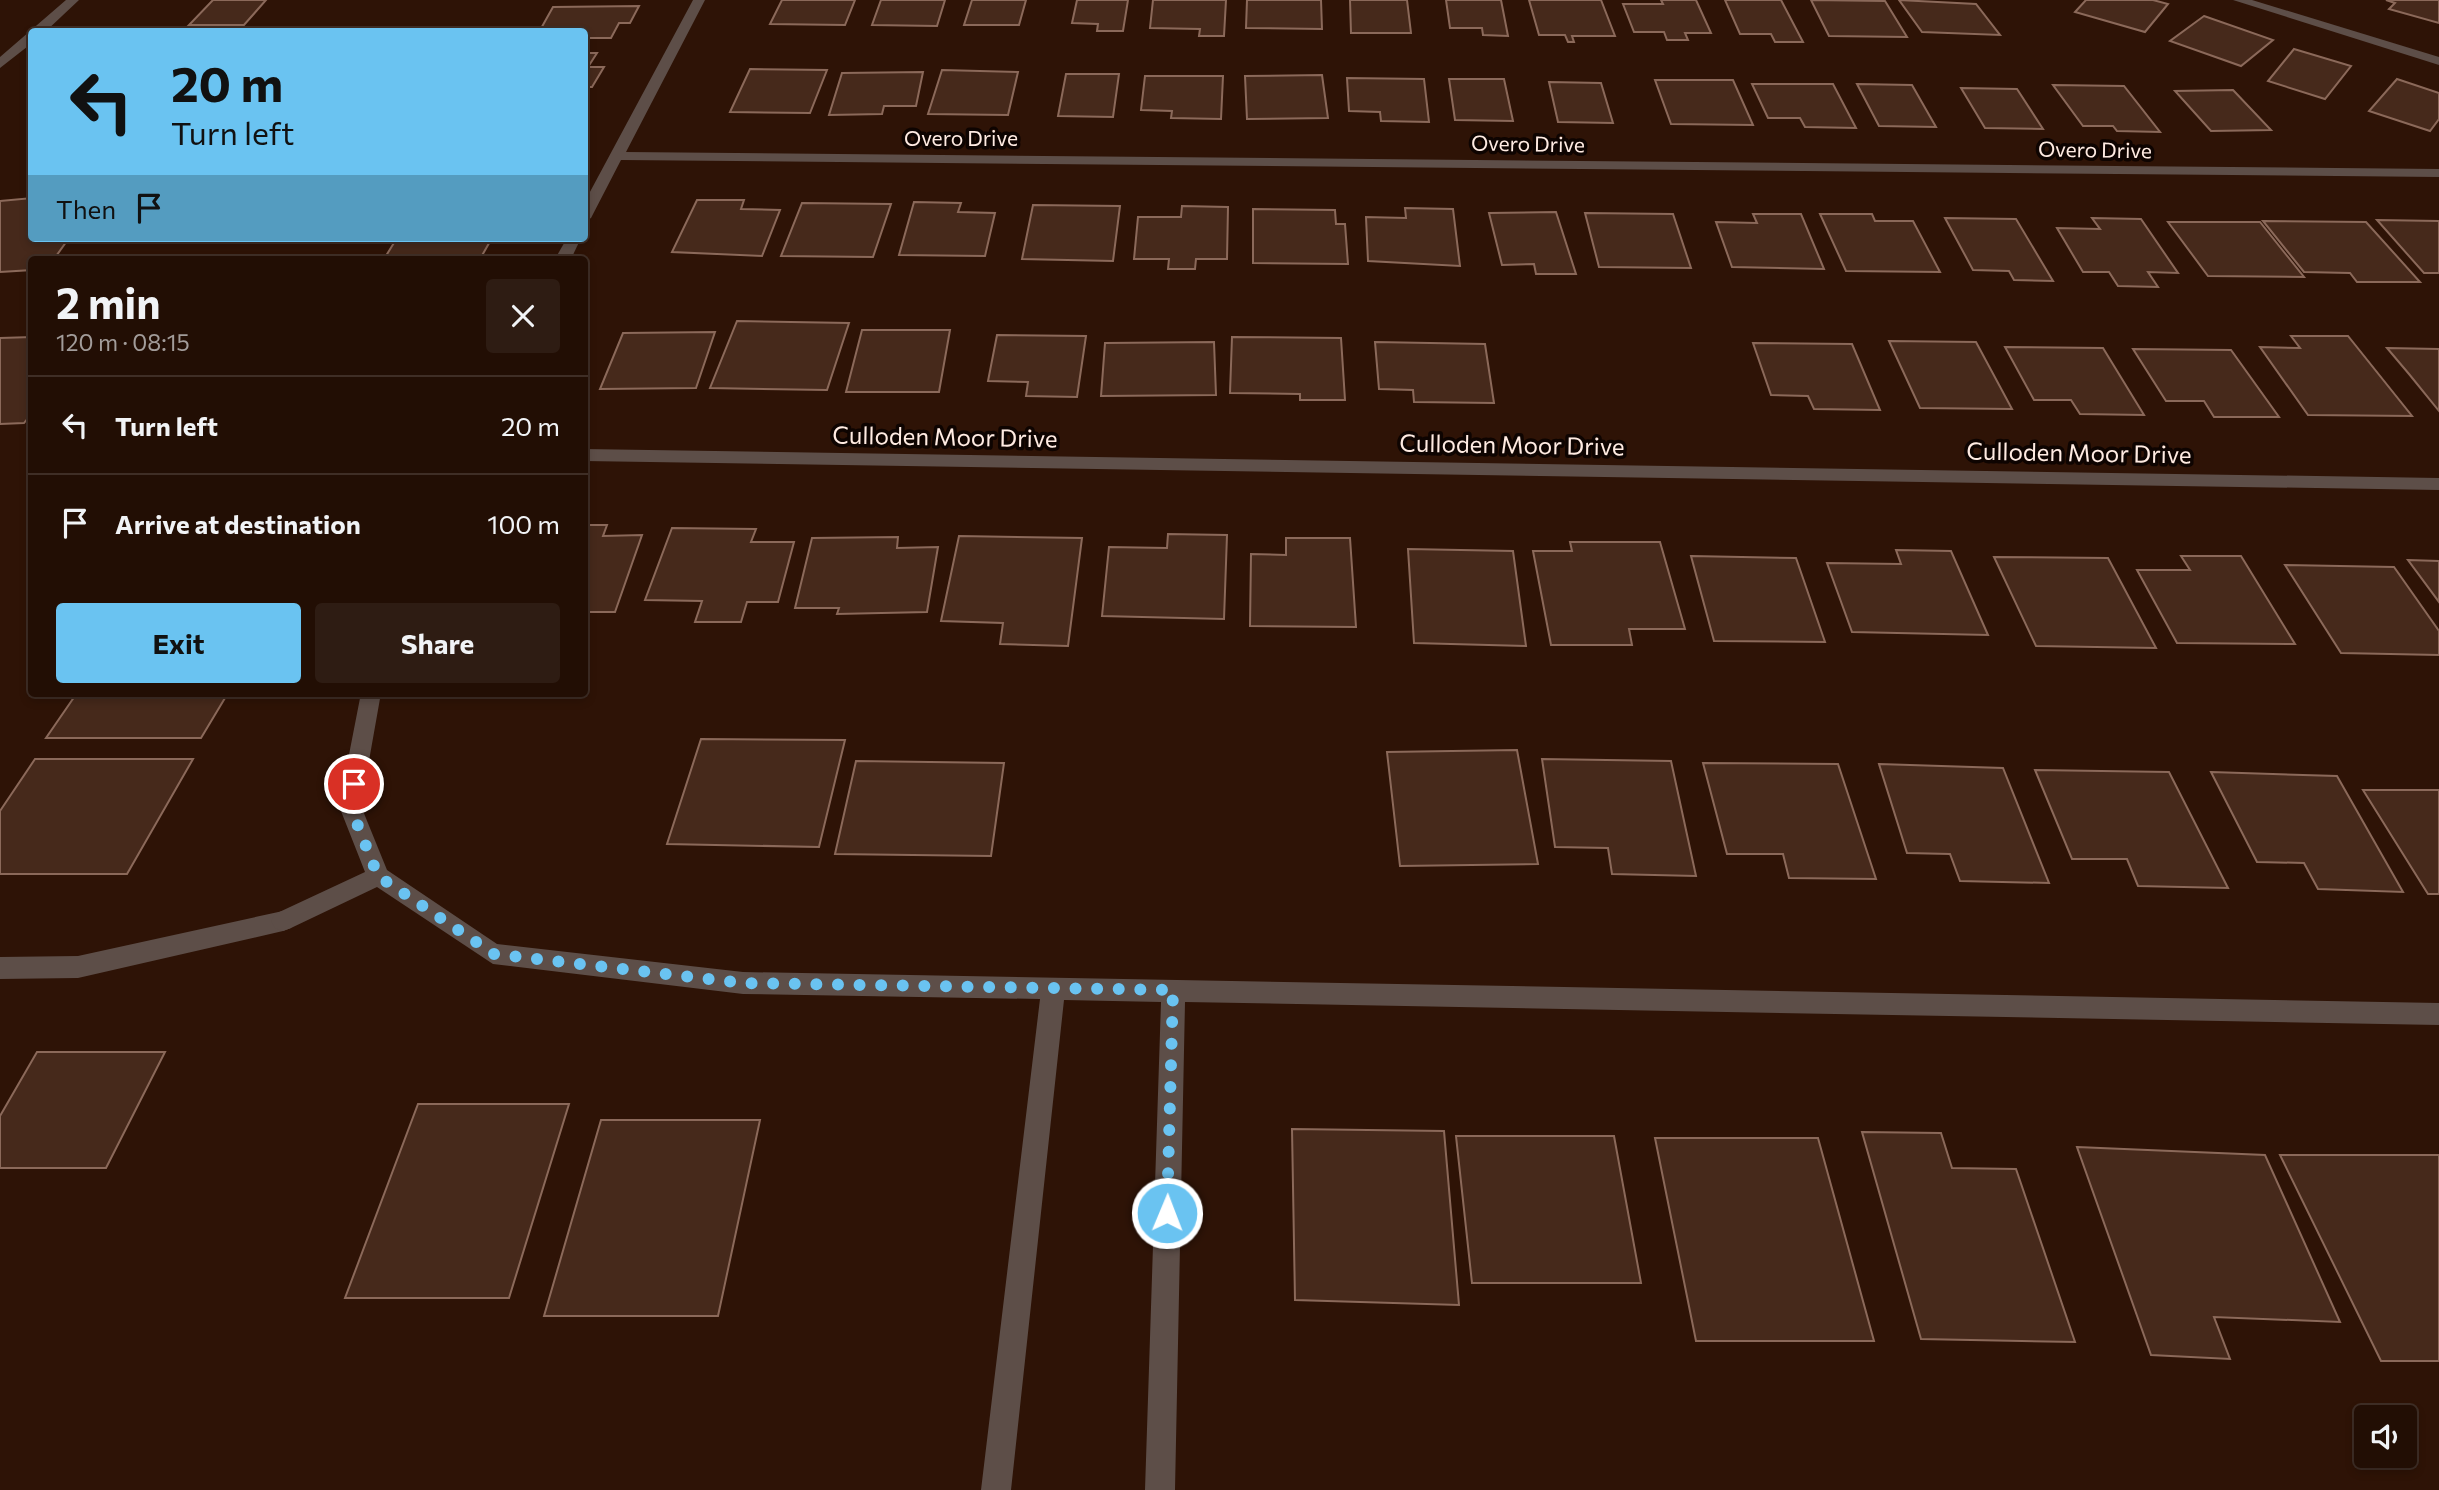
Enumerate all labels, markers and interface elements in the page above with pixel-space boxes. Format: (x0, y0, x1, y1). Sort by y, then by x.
text: 20 m (171, 52, 283, 112)
icon: left (56, 56, 147, 147)
text: Turn left (171, 112, 295, 152)
street label: Overo Drive (904, 125, 1018, 150)
street label: Overo Drive (1471, 130, 1585, 156)
street label: Overo Drive (2038, 136, 2152, 162)
icon: arrive (130, 189, 168, 227)
text: Then (56, 193, 116, 224)
text: 2 min (56, 276, 161, 328)
button: close (486, 279, 560, 353)
text: 120 m · 08:15 (56, 328, 190, 356)
icon: left (56, 406, 94, 444)
text: Turn left (115, 410, 218, 441)
text: 20 m (501, 410, 560, 441)
street label: Culloden Moor Drive (832, 420, 1058, 452)
street label: Culloden Moor Drive (1399, 428, 1625, 460)
street label: Culloden Moor Drive (1966, 436, 2192, 468)
icon: arrive (56, 504, 94, 542)
text: Arrive at destination (115, 508, 361, 539)
text: 100 m (487, 508, 560, 539)
button: Exit (56, 603, 301, 683)
button: Share (315, 603, 560, 683)
pin (324, 754, 384, 814)
icon: arrive (335, 765, 373, 803)
position arrow (1130, 1176, 1204, 1250)
map controls (2354, 1405, 2417, 1468)
button: sound (2354, 1405, 2417, 1468)

